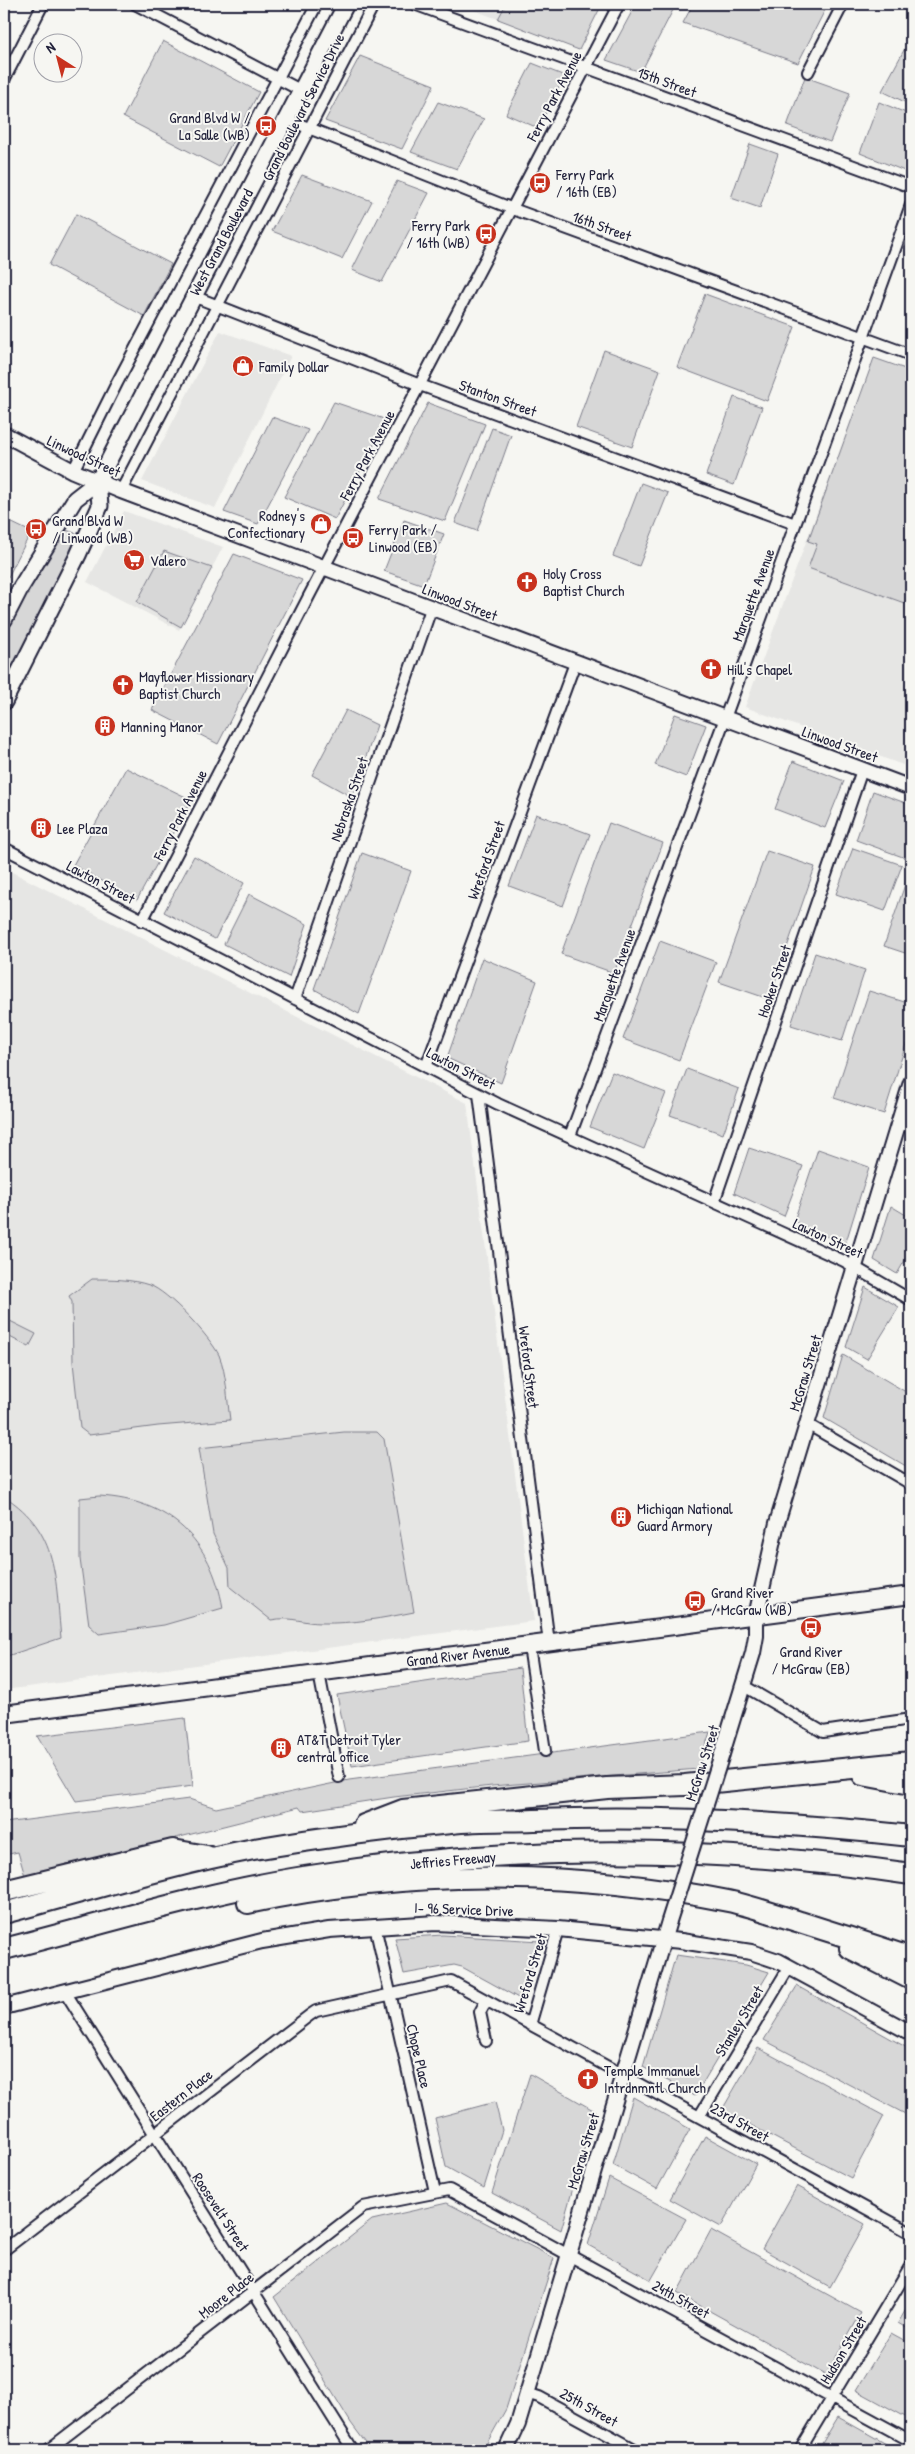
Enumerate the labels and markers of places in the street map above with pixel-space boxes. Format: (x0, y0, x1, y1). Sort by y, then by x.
place label: Grand Blvd W / La Salle (WB) (169, 107, 250, 145)
bus stop icon: Grand Blvd W / La Salle (WB) (254, 114, 278, 138)
place label: Ferry Park / 16th (EB) (555, 164, 617, 202)
bus stop icon: Ferry Park / 16th (EB) (528, 171, 552, 195)
place label: Ferry Park / 16th (WB) (407, 215, 470, 253)
bus stop icon: Ferry Park / 16th (WB) (474, 222, 498, 246)
shop icon: Family Dollar (231, 354, 255, 378)
place label: Family Dollar (258, 356, 329, 377)
place label: Rodney's Confectionary (227, 505, 305, 543)
place label: Grand Blvd W / Linwood (WB) (52, 510, 133, 548)
shop icon: Rodney's Confectionary (309, 512, 333, 536)
bus stop icon: Grand Blvd W / Linwood (WB) (24, 517, 48, 541)
place label: Ferry Park / Linwood (EB) (368, 519, 438, 557)
bus stop icon: Ferry Park / Linwood (EB) (341, 526, 365, 550)
supermarket icon: Valero (122, 548, 146, 572)
place label: Valero (150, 550, 186, 571)
place label: Holy Cross Baptist Church (543, 563, 624, 601)
church icon: Holy Cross Baptist Church (515, 570, 539, 594)
church icon: Hill's Chapel (699, 657, 723, 681)
place label: Hill's Chapel (727, 659, 792, 680)
place label: Mayflower Missionary Baptist Church (139, 666, 254, 704)
church icon: Mayflower Missionary Baptist Church (111, 673, 135, 697)
building icon: Manning Manor (93, 714, 117, 738)
place label: Manning Manor (121, 716, 203, 737)
building icon: Lee Plaza (29, 816, 53, 840)
place label: Lee Plaza (57, 818, 107, 839)
place label: Michigan National Guard Armory (637, 1498, 733, 1536)
building icon: Michigan National Guard Armory (609, 1505, 633, 1529)
place label: Grand River / McGraw (WB) (711, 1582, 792, 1620)
bus stop icon: Grand River / McGraw (WB) (683, 1589, 707, 1613)
bus stop icon: Grand River / McGraw (EB) (799, 1616, 823, 1640)
place label: Grand River / McGraw (EB) (772, 1641, 850, 1679)
place label: AT&T Detroit Tyler central office (297, 1729, 401, 1767)
building icon: AT&T Detroit Tyler central office (269, 1736, 293, 1760)
place label: Temple Immanuel Intrdnmntl Church (604, 2060, 706, 2098)
church icon: Temple Immanuel Intrdnmntl Church (576, 2067, 600, 2091)

